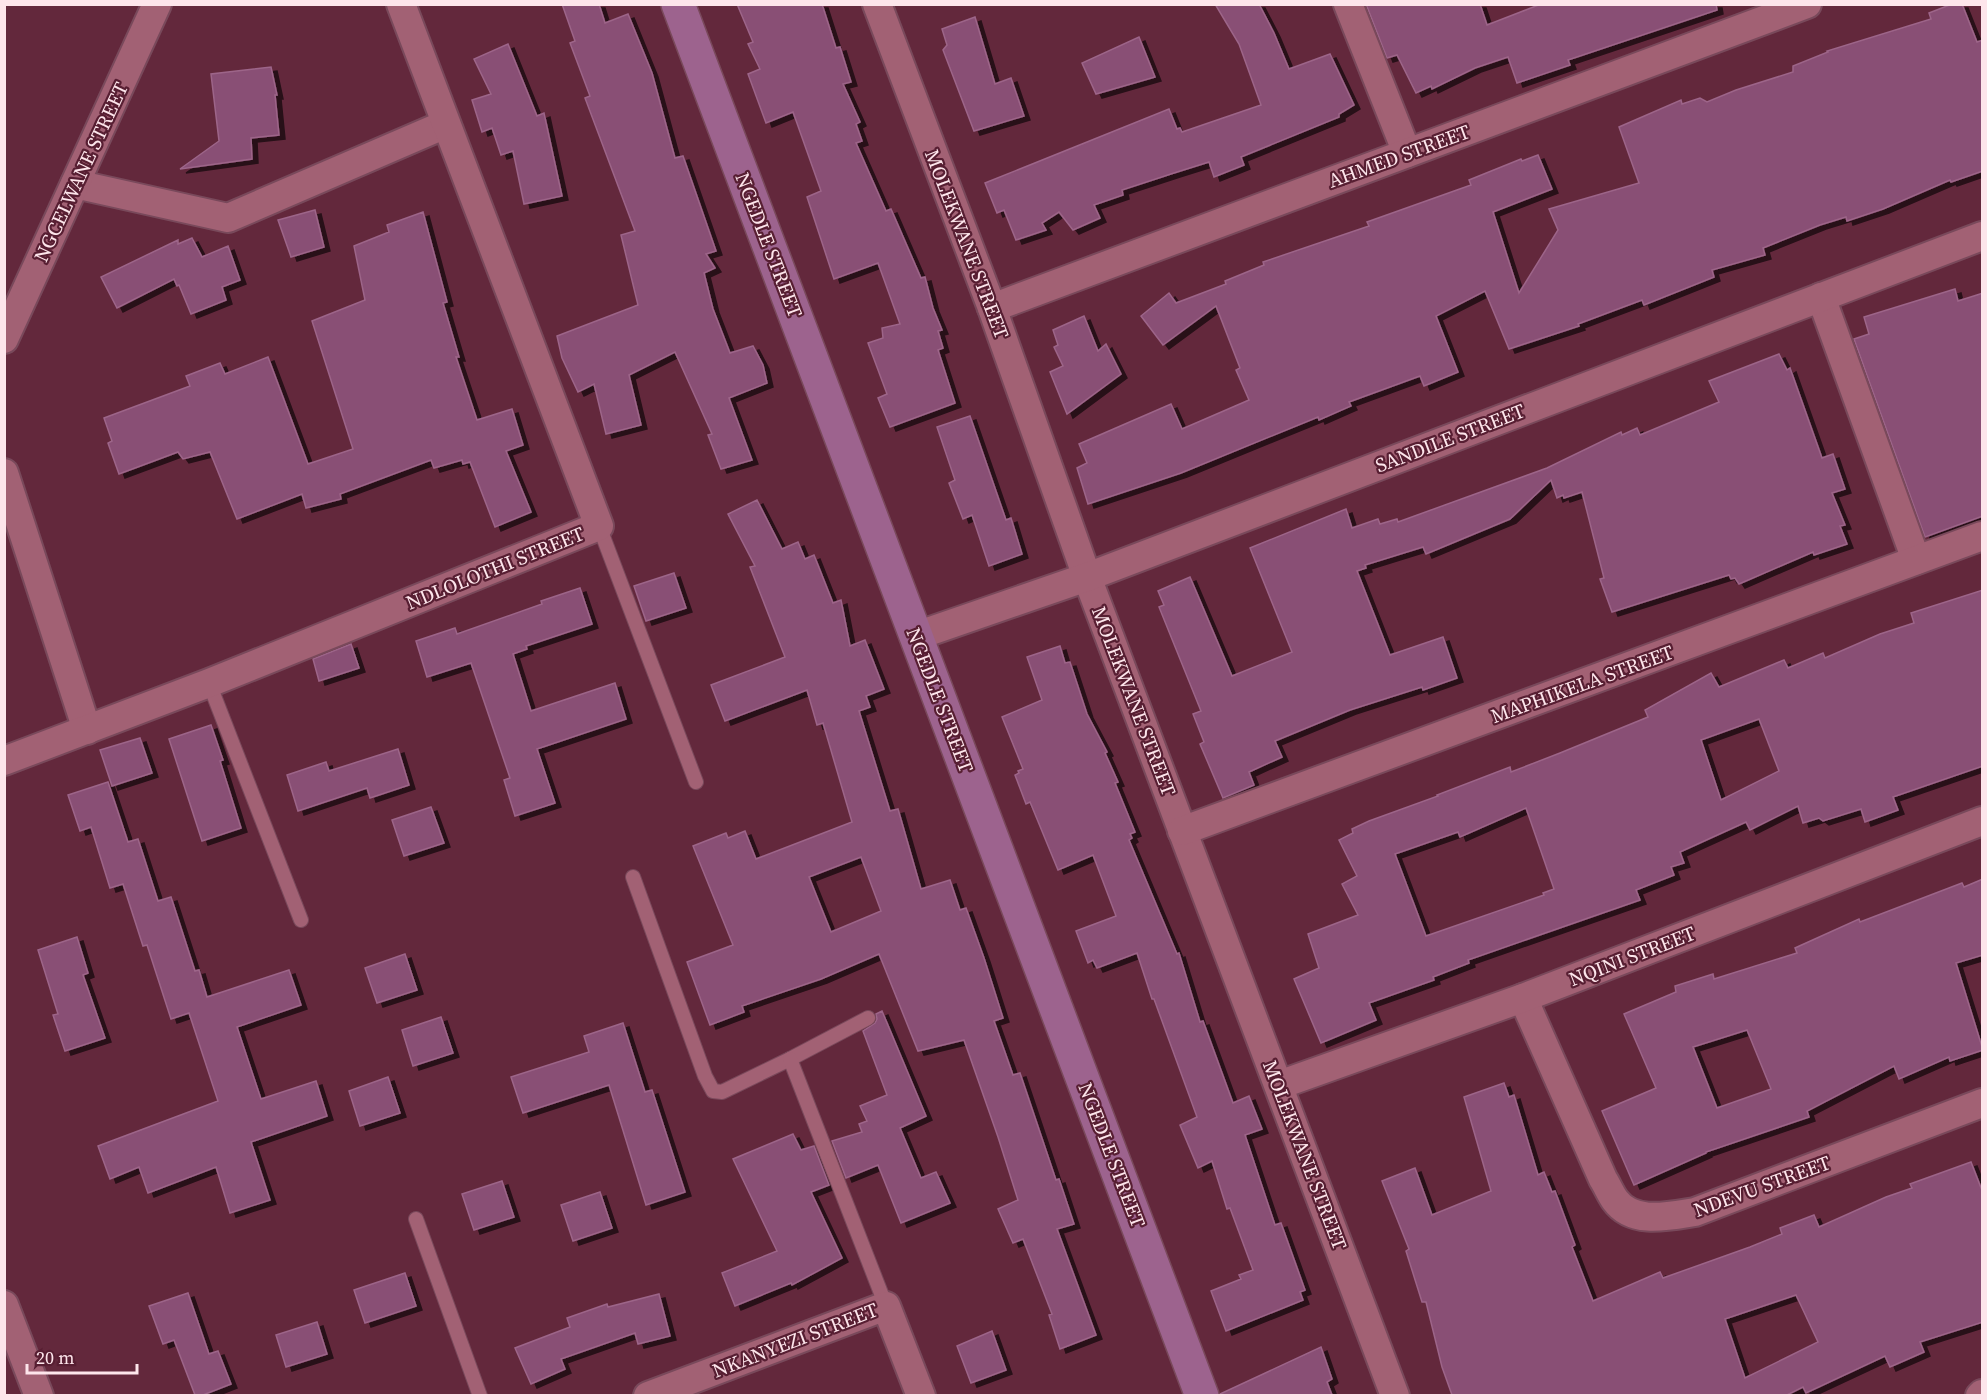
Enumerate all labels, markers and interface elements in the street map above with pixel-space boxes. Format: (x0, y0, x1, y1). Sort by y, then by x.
street label: NGCELWANE STREET (27, 78, 135, 266)
street label: AHMED STREET (1324, 117, 1474, 195)
street label: MOLEKWANE STREET (918, 145, 1016, 343)
street label: NGEDLE STREET (729, 169, 809, 321)
street label: SANDILE STREET (1371, 397, 1529, 479)
street label: NDLOLOTHI STREET (402, 519, 588, 617)
street label: MOLEKWANE STREET (1085, 602, 1183, 800)
street label: NGEDLE STREET (900, 624, 980, 776)
street label: MAPHIKELA STREET (1487, 638, 1677, 730)
street label: NQINI STREET (1565, 919, 1699, 993)
street label: MOLEKWANE STREET (1256, 1056, 1354, 1254)
street label: NGEDLE STREET (1072, 1079, 1152, 1231)
street label: NDEVU STREET (1690, 1148, 1834, 1224)
street label: NKANYEZI STREET (708, 1296, 882, 1384)
scale bar (27, 1337, 136, 1375)
text: 20 m (36, 1345, 74, 1370)

